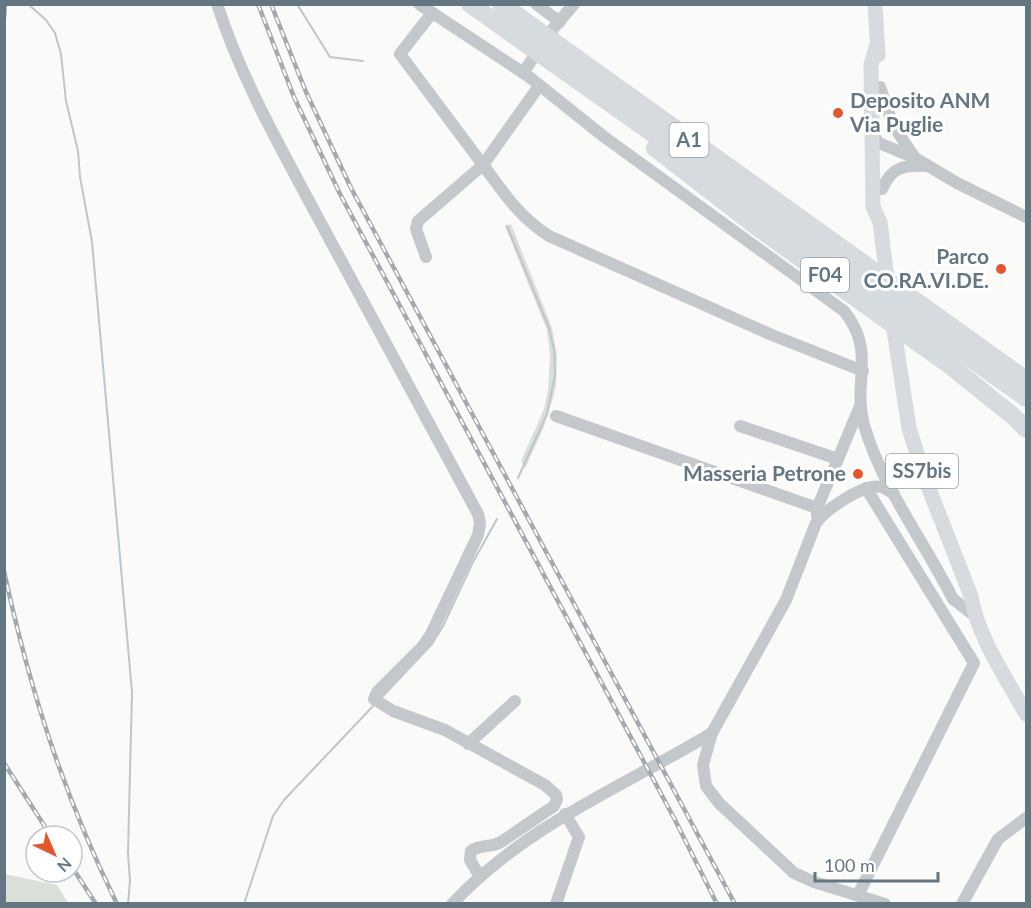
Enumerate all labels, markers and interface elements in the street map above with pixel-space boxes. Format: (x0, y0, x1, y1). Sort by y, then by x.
place label: Deposito ANM Via Puglie (849, 87, 990, 136)
marker: Deposito ANM Via Puglie (831, 106, 845, 120)
road number: A1 (670, 123, 708, 157)
place label: Parco CO.RA.VI.DE. (863, 243, 989, 292)
road number: F04 (801, 258, 849, 292)
marker: Parco CO.RA.VI.DE. (994, 262, 1008, 276)
road number: SS7bis (886, 454, 958, 488)
place label: Masseria Petrone (683, 460, 846, 485)
marker: Masseria Petrone (851, 467, 865, 481)
north arrow (24, 824, 84, 884)
scale bar (815, 845, 938, 883)
text: N (54, 854, 76, 876)
text: 100 m (824, 854, 875, 876)

